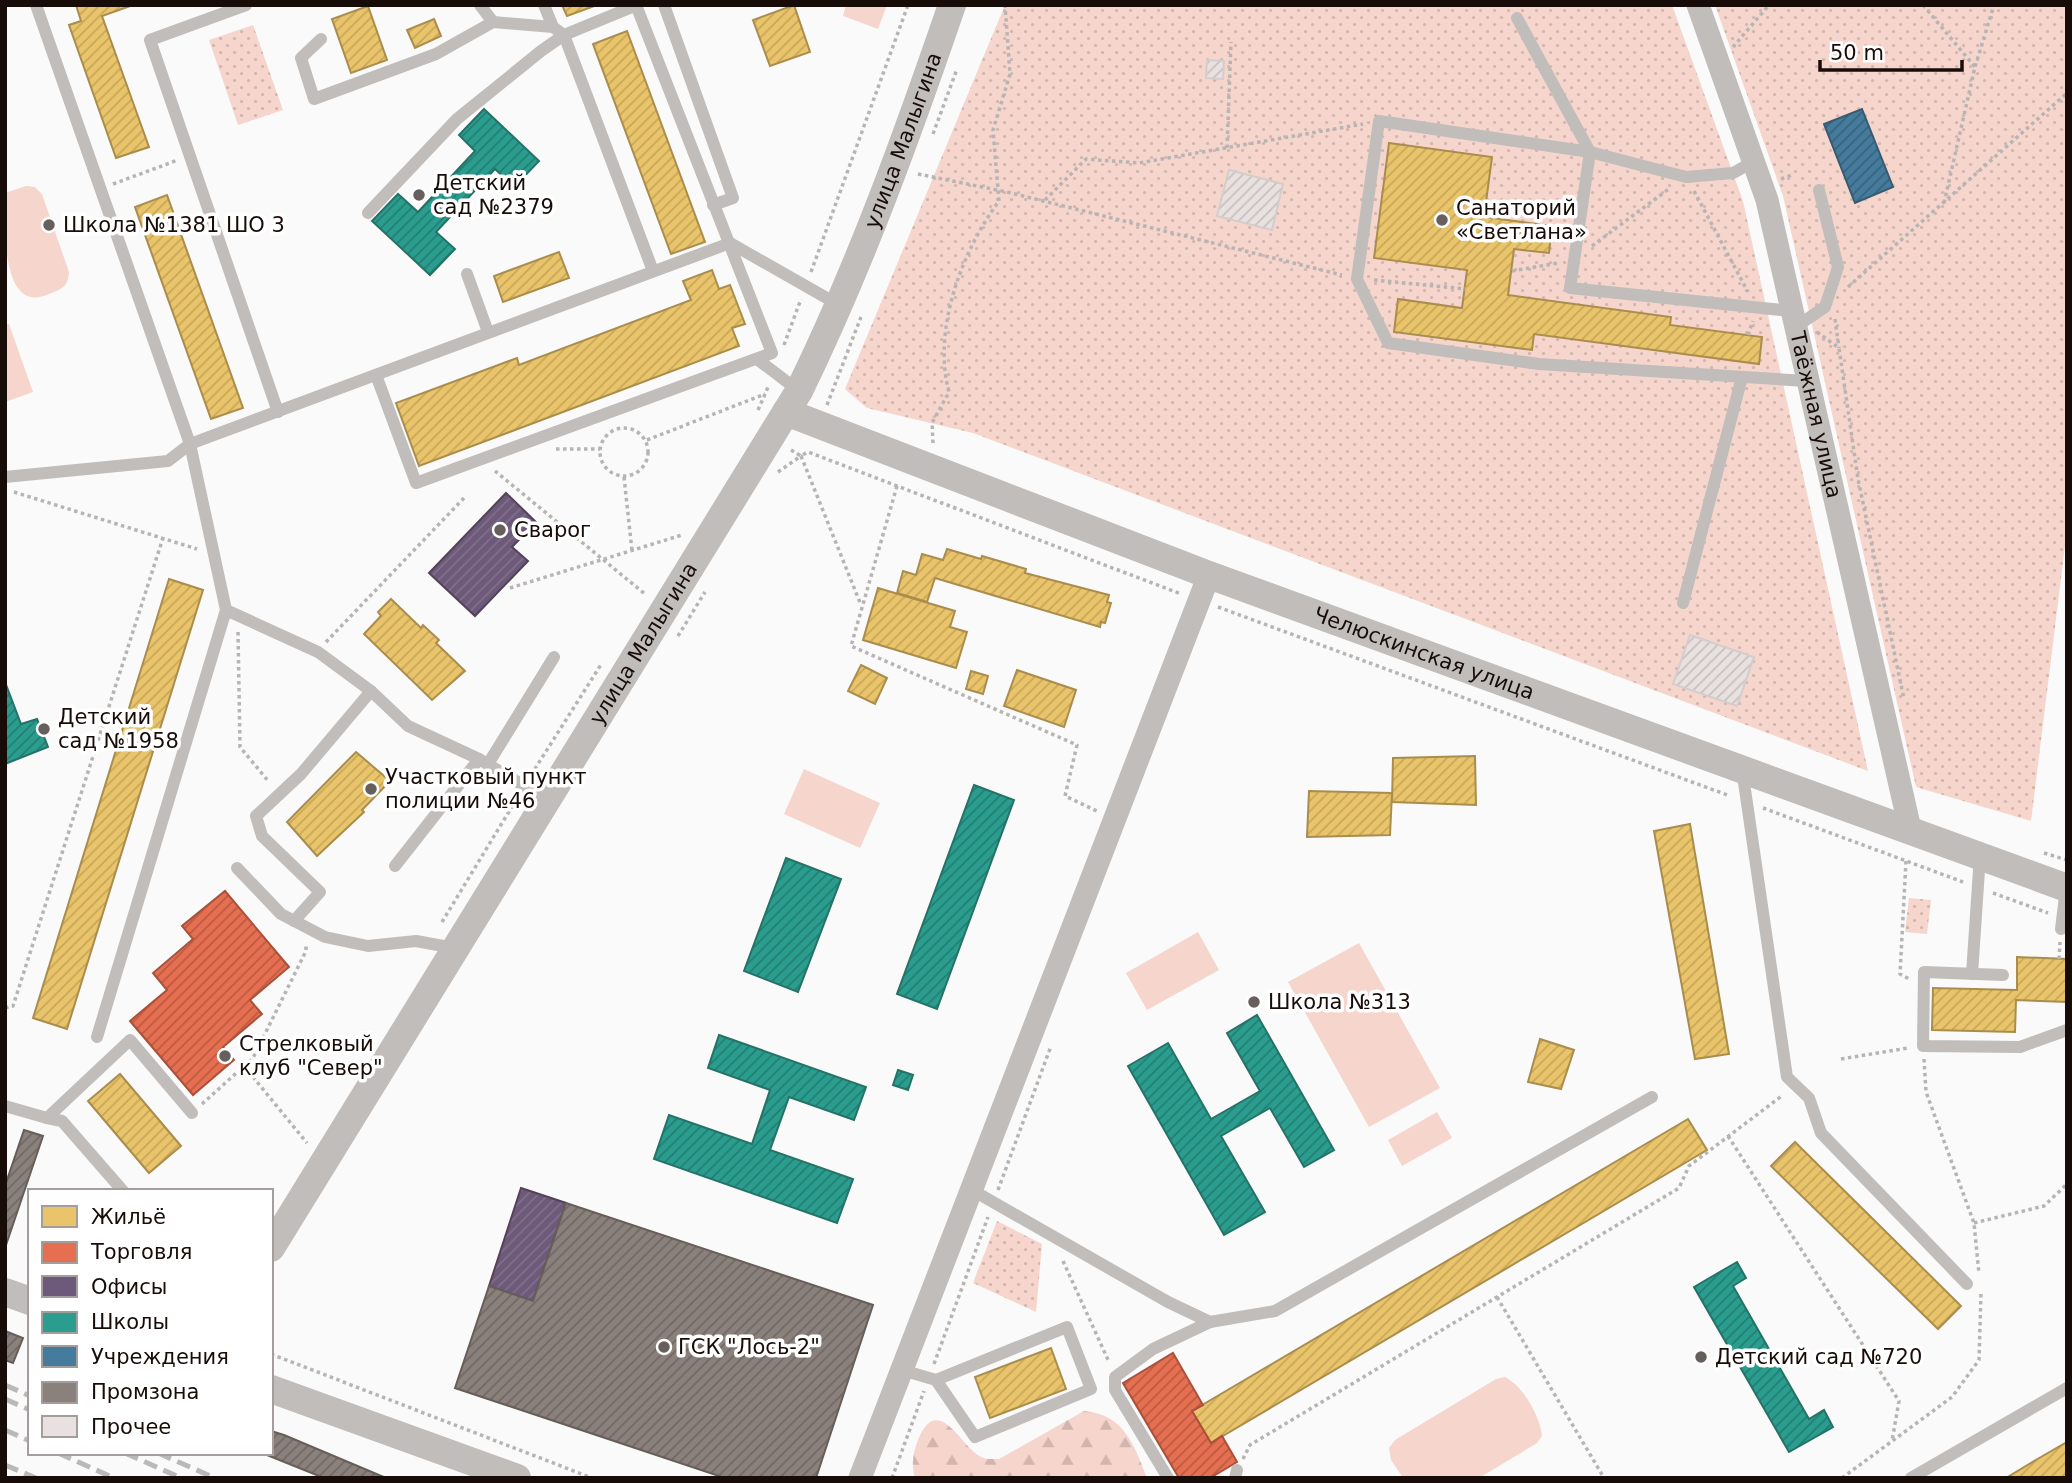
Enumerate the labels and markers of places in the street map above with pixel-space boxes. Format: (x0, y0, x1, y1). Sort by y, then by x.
place label: Детский сад №2379 (433, 171, 554, 219)
marker: Детский сад №2379 (411, 187, 427, 203)
place label: Санаторий «Светлана» (1456, 196, 1587, 244)
marker: Санаторий «Светлана» (1434, 212, 1450, 228)
place label: Школа №1381 ШО 3 (63, 213, 285, 237)
marker: Школа №1381 ШО 3 (41, 217, 57, 233)
place label: Сварог (514, 518, 591, 542)
marker: Сварог (492, 522, 508, 538)
place label: Детский сад №1958 (58, 705, 179, 753)
marker: Детский сад №1958 (36, 721, 52, 737)
place label: Участковый пункт полиции №46 (385, 765, 586, 813)
marker: Участковый пункт полиции №46 (363, 781, 379, 797)
place label: Школа №313 (1268, 990, 1411, 1014)
marker: Школа №313 (1246, 994, 1262, 1010)
place label: Стрелковый клуб "Север" (239, 1032, 383, 1080)
marker: Стрелковый клуб "Север" (217, 1048, 233, 1064)
place label: ГСК "Лось-2" (678, 1335, 820, 1359)
marker: ГСК "Лось-2" (656, 1339, 672, 1355)
place label: Детский сад №720 (1715, 1345, 1922, 1369)
marker: Детский сад №720 (1693, 1349, 1709, 1365)

